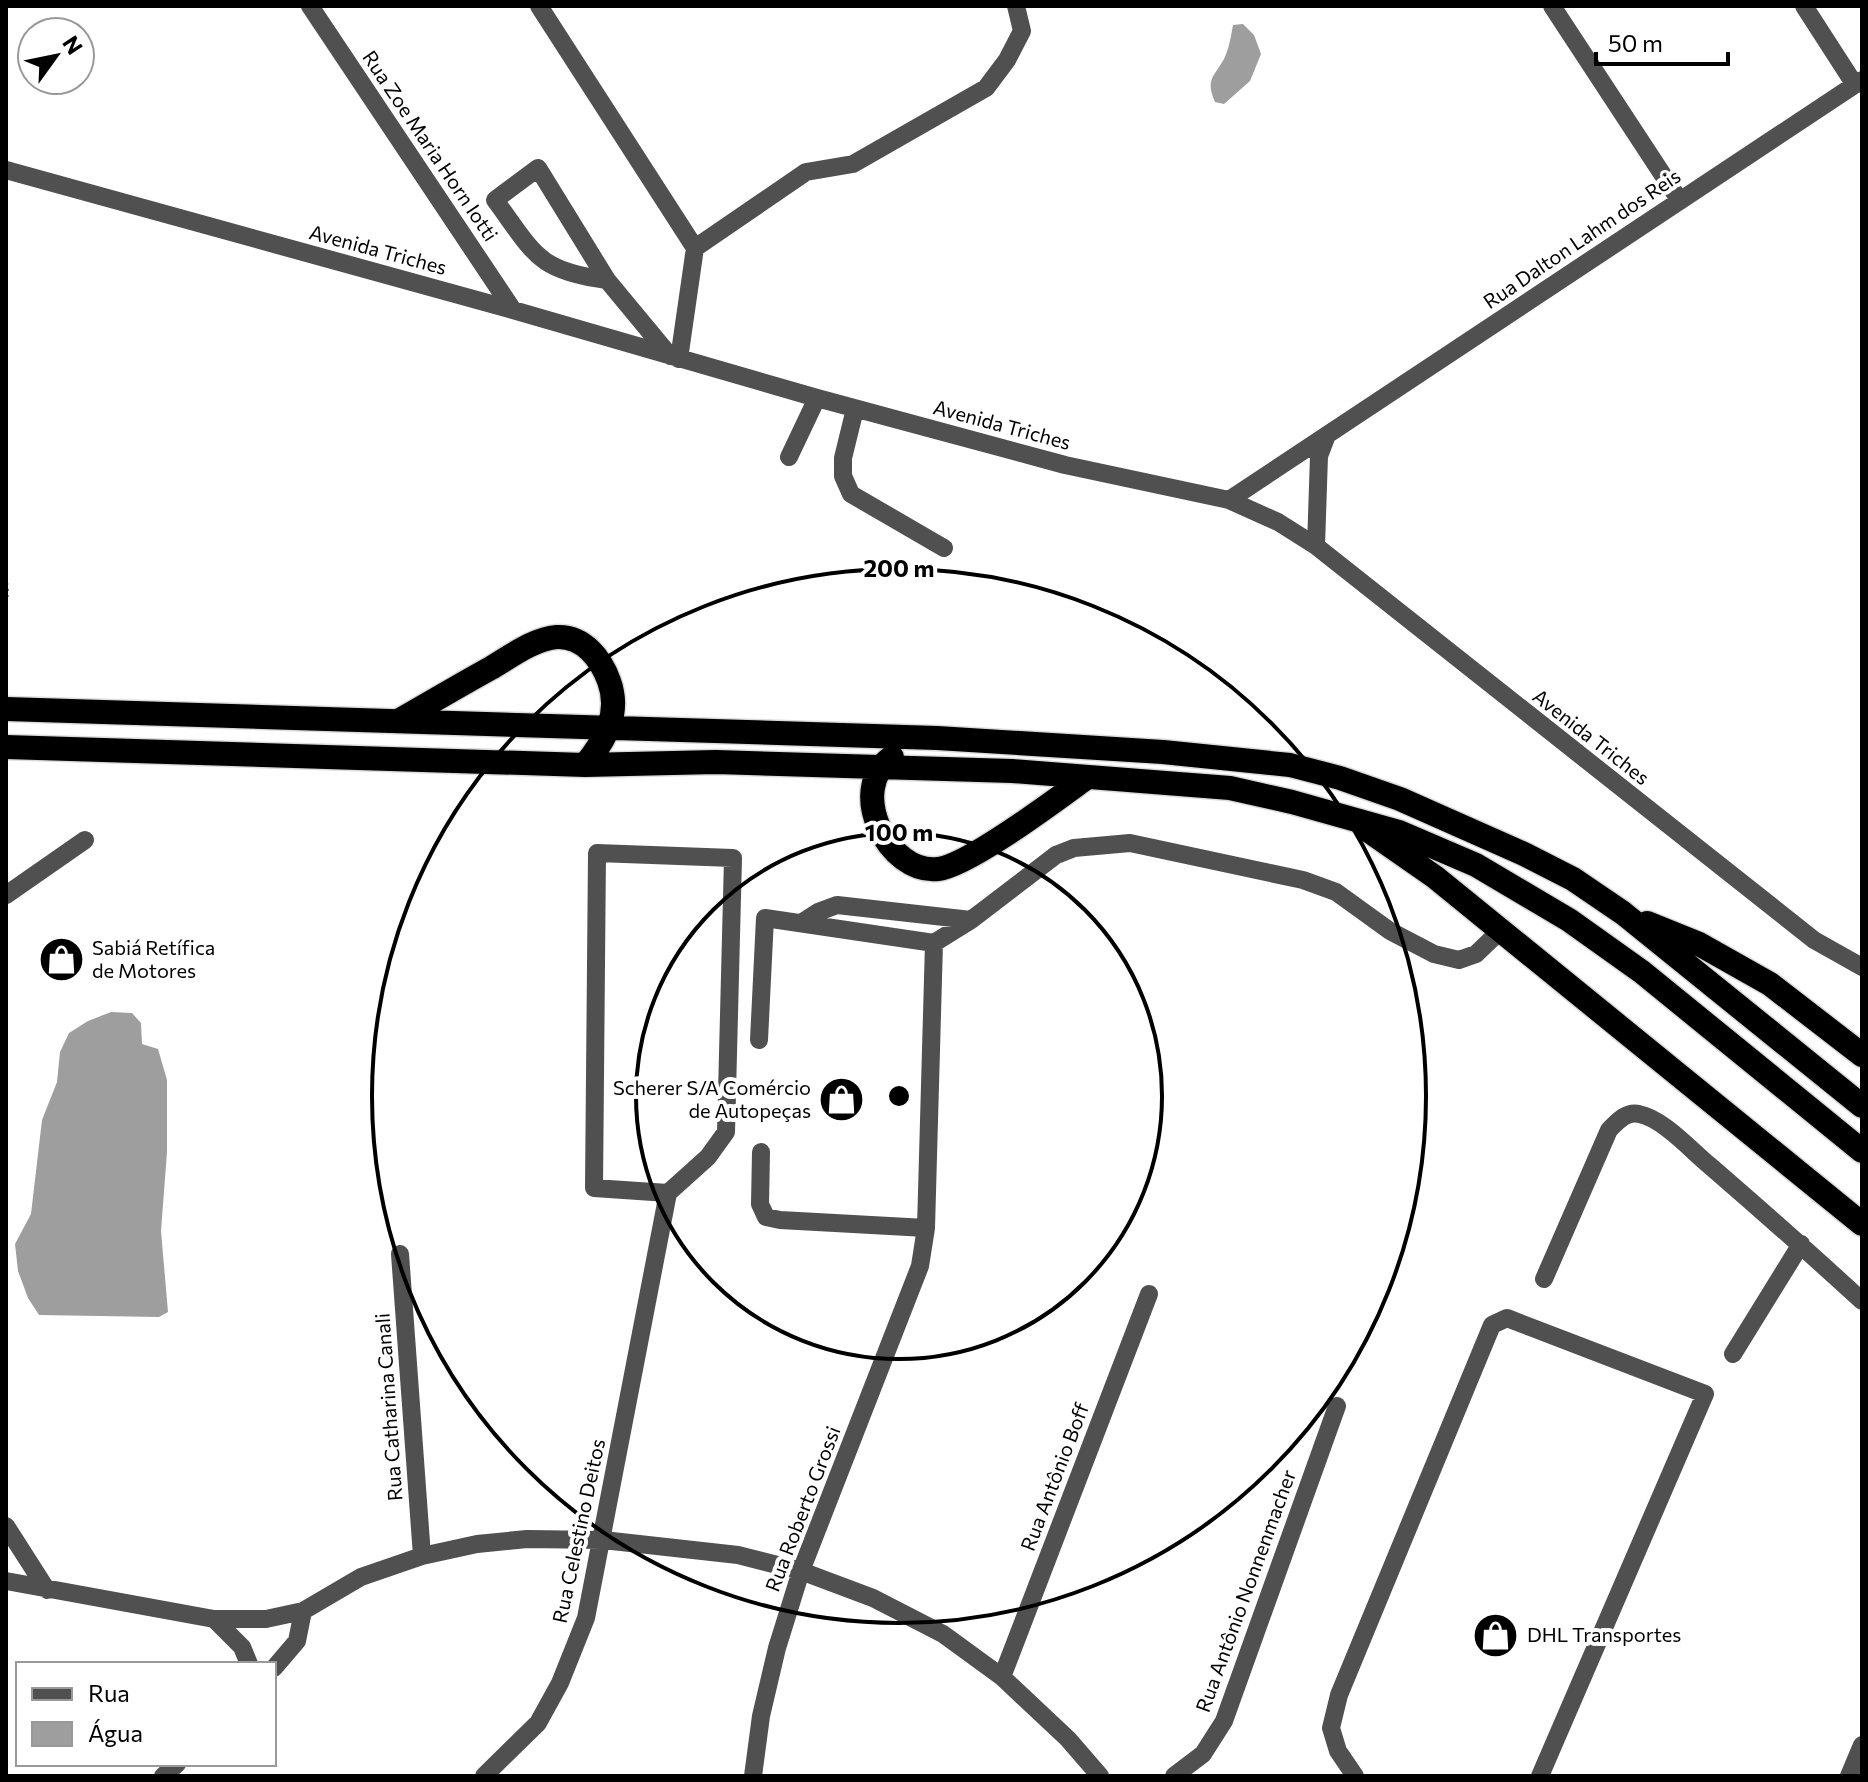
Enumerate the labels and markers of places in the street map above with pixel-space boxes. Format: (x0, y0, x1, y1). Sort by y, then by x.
place label: Sabiá Retífica de Motores (92, 935, 215, 982)
shop icon: Sabiá Retífica de Motores (37, 936, 85, 984)
place label: Scherer S/A Comércio de Autopeças (613, 1075, 811, 1122)
shop icon: Scherer S/A Comércio de Autopeças (818, 1075, 866, 1123)
centre of rings (885, 1082, 913, 1110)
shop icon: DHL Transportes (1472, 1611, 1520, 1659)
place label: DHL Transportes (1527, 1622, 1681, 1646)

